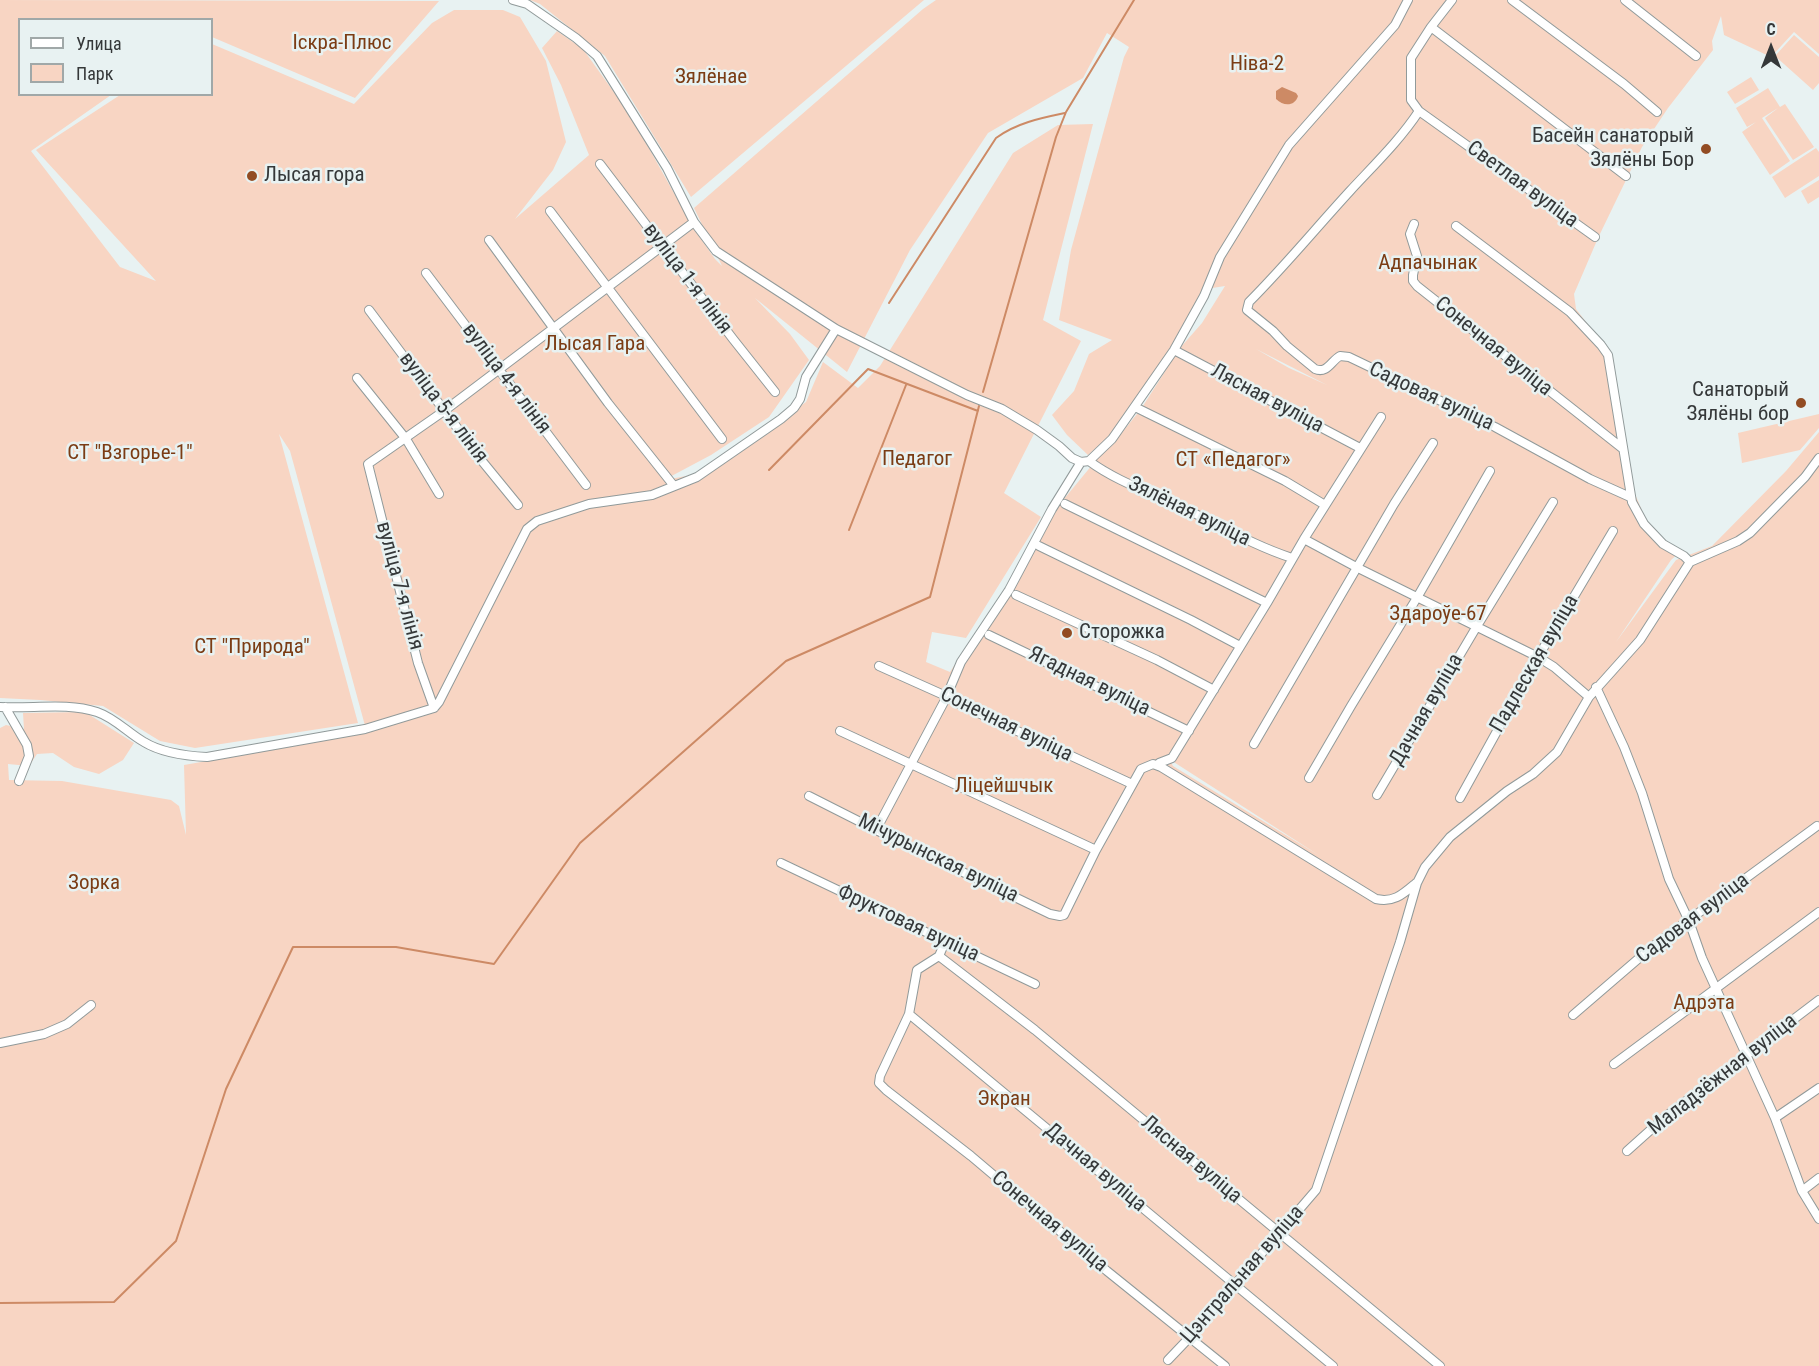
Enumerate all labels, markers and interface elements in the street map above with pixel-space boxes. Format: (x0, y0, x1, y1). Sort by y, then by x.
legend (18, 18, 213, 96)
north arrow (1741, 18, 1801, 78)
text: С (1766, 20, 1776, 39)
park label: Іскра-Плюс (293, 31, 391, 57)
text: Улица (76, 33, 122, 54)
park label: Ніва-2 (1230, 52, 1284, 78)
text: Парк (76, 63, 113, 84)
park label: Зялёнае (675, 65, 747, 91)
place label: Басейн санаторый Зялёны Бор (1532, 124, 1694, 174)
street label: Светлая вуліца (1461, 136, 1583, 234)
marker: Басейн санаторый Зялёны Бор (1699, 142, 1713, 156)
place label: Лысая гора (264, 163, 364, 189)
marker: Лысая гора (245, 169, 259, 183)
street label: вуліца 1-я лінія (637, 219, 737, 339)
park label: Адпачынак (1378, 251, 1478, 277)
street label: Сонечная вуліца (1429, 292, 1557, 402)
street label: вуліца 4-я лінія (456, 319, 556, 439)
park label: Лысая Гара (545, 332, 645, 358)
street label: вуліца 5-я лінія (393, 348, 493, 468)
street label: Садовая вуліца (1365, 357, 1497, 437)
street label: Лясная вуліца (1206, 359, 1328, 439)
place label: Санаторый Зялёны бор (1687, 378, 1789, 428)
marker: Санаторый Зялёны бор (1794, 396, 1808, 410)
park label: СТ "Взгорье-1" (67, 441, 193, 467)
park label: Педагог (882, 447, 952, 473)
park label: СТ «Педагог» (1175, 448, 1291, 474)
street label: Зялёная вуліца (1124, 472, 1254, 552)
street label: вуліца 7-я лінія (370, 519, 428, 653)
street label: Падлеская вуліца (1485, 591, 1585, 737)
park label: Здароўе-67 (1389, 602, 1487, 628)
place label: Сторожка (1079, 620, 1165, 646)
marker: Сторожка (1060, 626, 1074, 640)
park label: СТ "Природа" (194, 635, 310, 661)
street label: Ягадная вуліца (1024, 642, 1154, 722)
street label: Дачная вуліца (1385, 650, 1469, 770)
street label: Сонечная вуліца (936, 682, 1076, 768)
park label: Ліцейшчык (955, 774, 1053, 800)
street label: Мічурынская вуліца (854, 809, 1022, 909)
street label: Садовая вуліца (1632, 868, 1754, 970)
park label: Зорка (68, 871, 120, 897)
street label: Фруктовая вуліца (833, 880, 983, 968)
park label: Адрэта (1673, 991, 1735, 1017)
street label: Маладзёжная вуліца (1643, 1009, 1803, 1141)
park label: Экран (977, 1087, 1031, 1113)
street label: Лясная вуліца (1135, 1111, 1247, 1209)
street label: Дачная вуліца (1039, 1118, 1151, 1218)
street label: Сонечная вуліца (986, 1166, 1112, 1278)
street label: Цэнтральная вуліца (1176, 1201, 1310, 1349)

